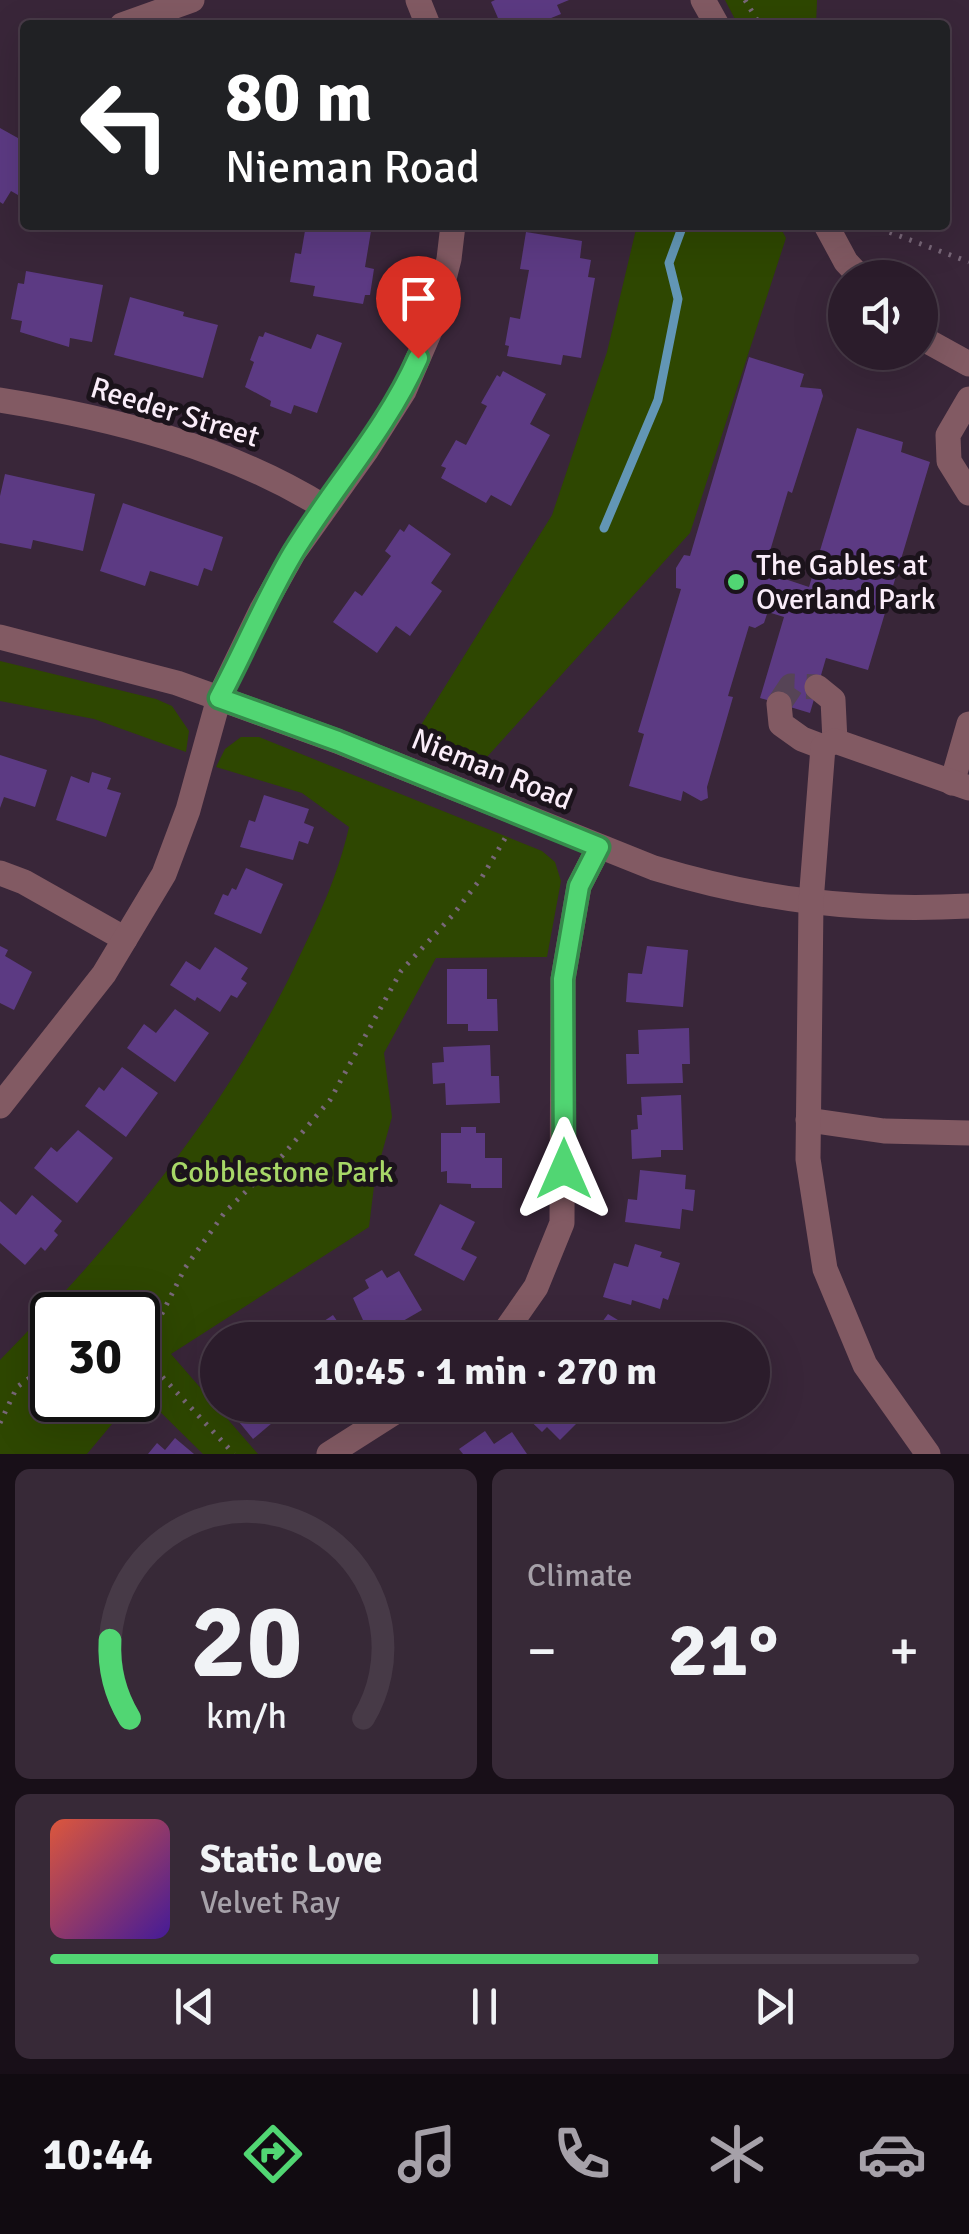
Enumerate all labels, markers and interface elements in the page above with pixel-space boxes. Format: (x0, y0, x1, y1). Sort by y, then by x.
text: 80 m (225, 54, 373, 140)
icon: left (60, 60, 190, 190)
text: Nieman Road (225, 140, 480, 195)
pin (376, 256, 461, 359)
map controls (828, 260, 938, 370)
button: sound (828, 260, 938, 370)
icon: arrive (391, 271, 446, 326)
street label: Reeder Street (86, 369, 264, 456)
place label: The Gables at Overland Park (756, 547, 936, 618)
marker: The Gables at Overland Park (725, 571, 747, 593)
street label: Nieman Road (406, 721, 577, 818)
position arrow (512, 1117, 616, 1221)
park label: Cobblestone Park (170, 1154, 394, 1191)
speed limit sign: 30 (30, 1292, 160, 1422)
text: 10:45 · 1 min · 270 m (313, 1348, 657, 1395)
text: Climate (527, 1556, 633, 1595)
text: 20 (190, 1578, 302, 1706)
text: 21° (668, 1604, 779, 1697)
text: − (527, 1617, 557, 1685)
text: + (889, 1617, 919, 1685)
text: km/h (206, 1694, 286, 1738)
text: Static Love (200, 1836, 382, 1883)
text: Velvet Ray (200, 1883, 340, 1922)
icon: previous (167, 1979, 222, 2034)
icon: pause (457, 1979, 512, 2034)
icon: next (747, 1979, 802, 2034)
icon: directions (238, 2119, 308, 2189)
icon: music (392, 2119, 462, 2189)
icon: phone (547, 2119, 617, 2189)
icon: climate (702, 2119, 772, 2189)
icon: car (857, 2119, 927, 2189)
text: 10:44 (42, 2127, 153, 2182)

